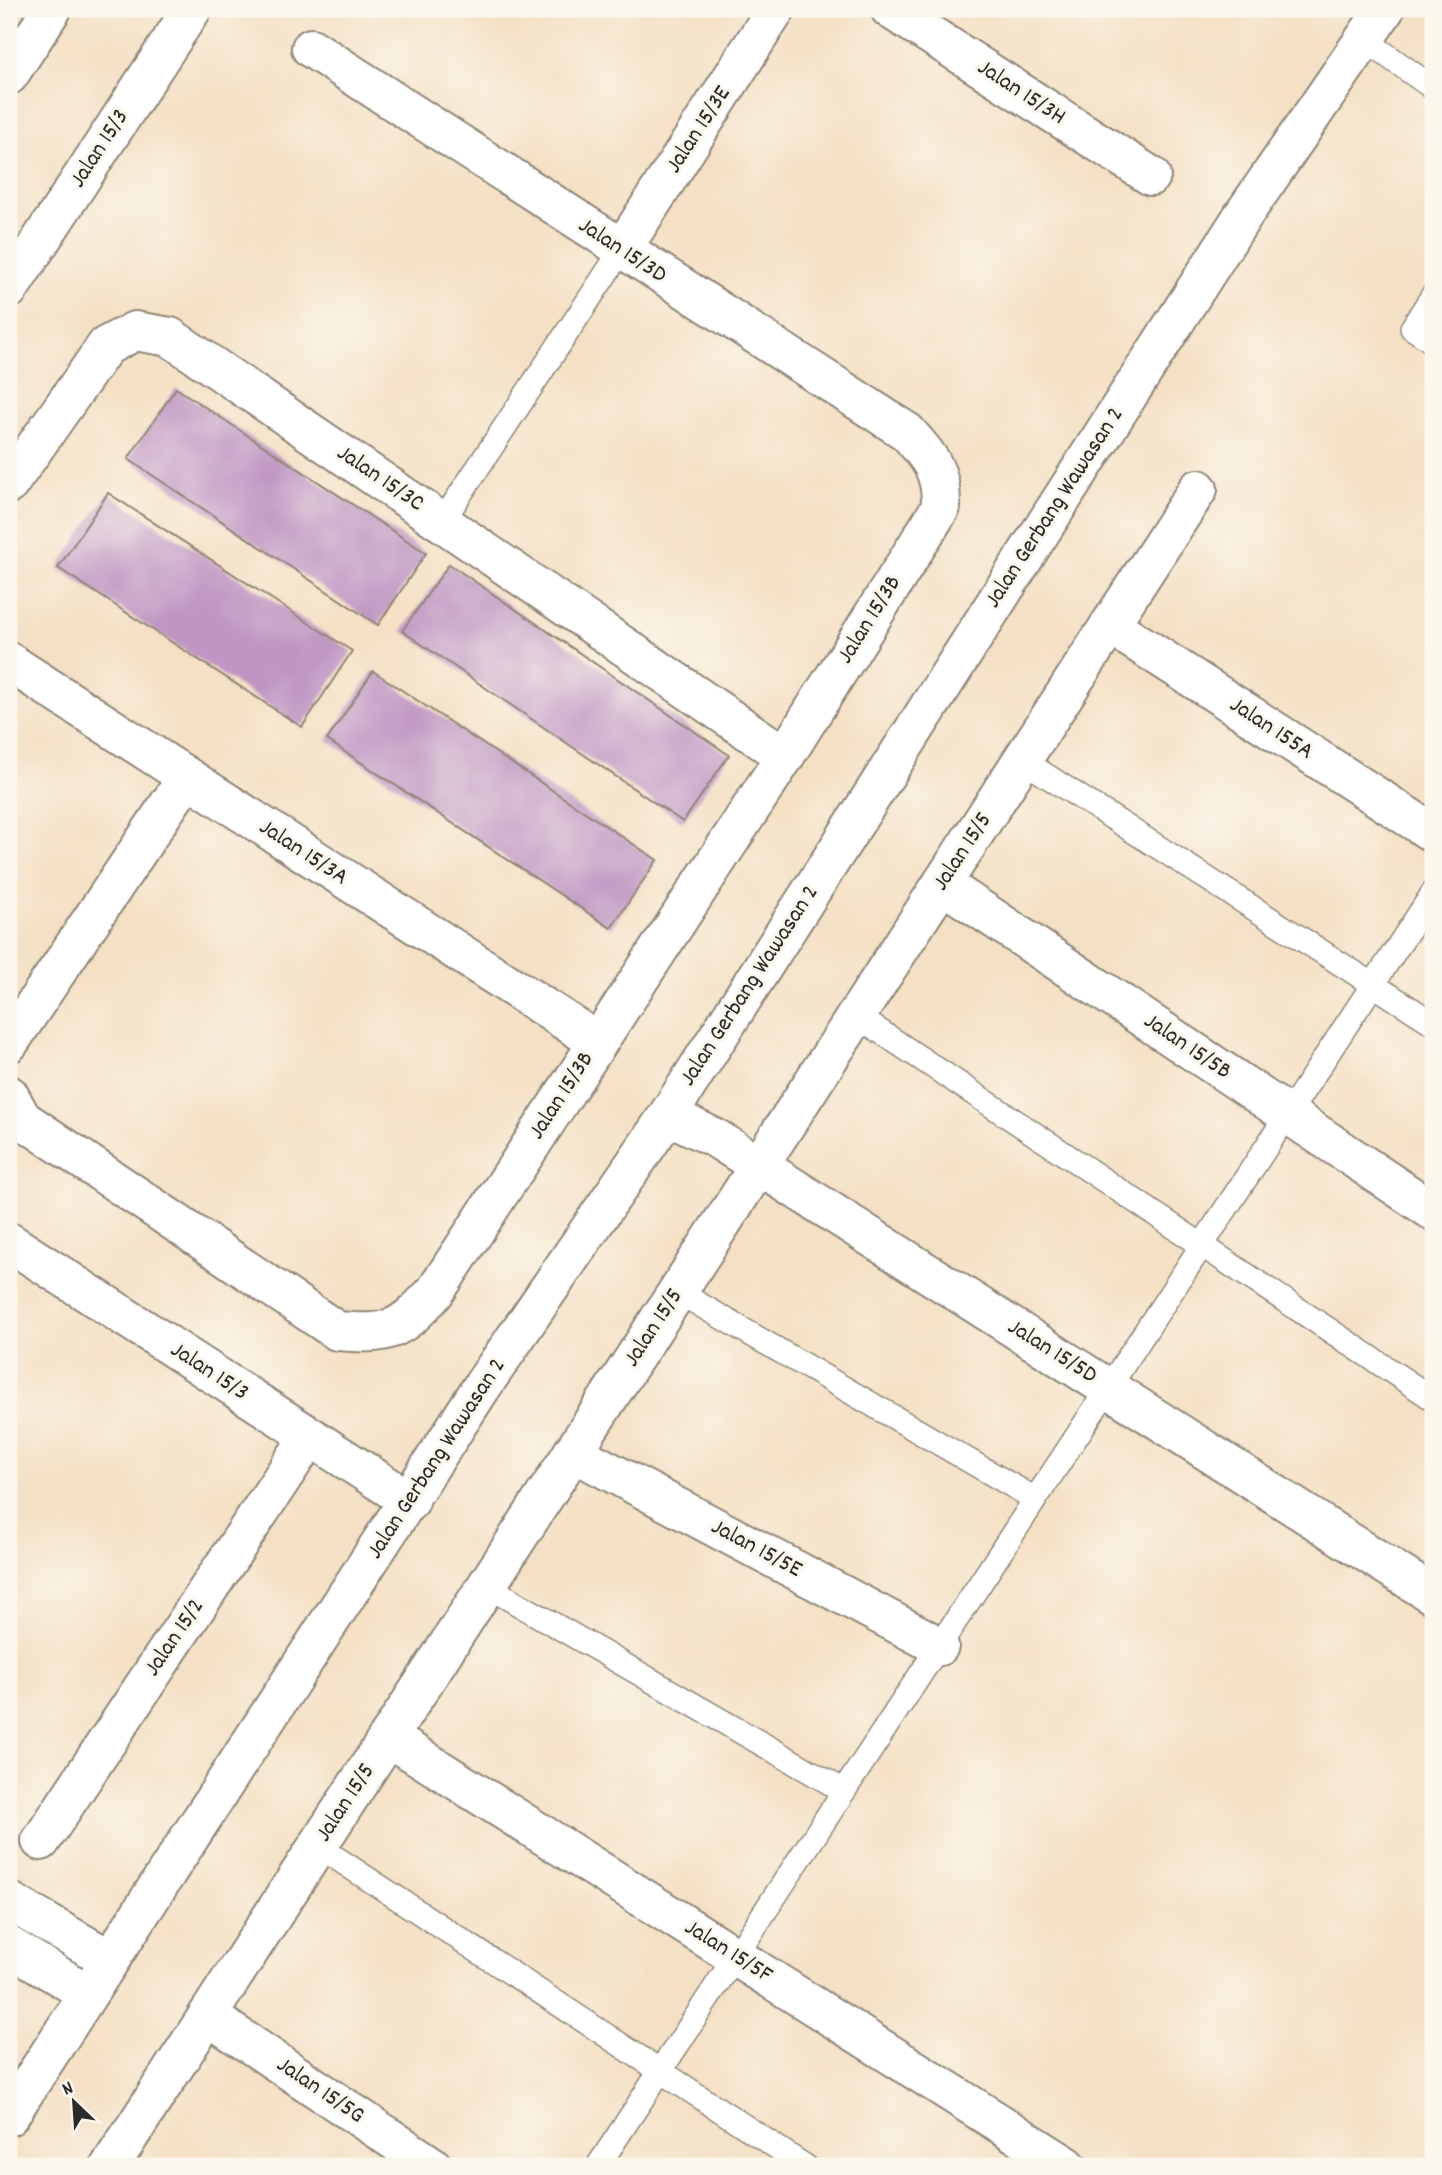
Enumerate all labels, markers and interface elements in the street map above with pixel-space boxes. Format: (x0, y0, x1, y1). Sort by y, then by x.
street label: Jalan 15/3H (970, 52, 1072, 134)
street label: Jalan 15/3E (658, 79, 740, 180)
street label: Jalan 15/3 (62, 103, 138, 195)
street label: Jalan 15/3D (571, 210, 673, 292)
street label: Jalan Gerbang Wawasan 2 (977, 401, 1133, 615)
street label: Jalan 15/3C (329, 437, 431, 521)
street label: Jalan 15/3B (829, 569, 911, 671)
street label: Jalan 155A (1222, 689, 1320, 769)
street label: Jalan 15/5 (925, 806, 1001, 898)
street label: Jalan 15/3A (252, 811, 354, 895)
street label: Jalan Gerbang Wawasan 2 (672, 879, 828, 1093)
street label: Jalan 15/5B (1136, 1005, 1238, 1089)
street label: Jalan 15/3B (521, 1045, 603, 1147)
street label: Jalan 15/5 (616, 1282, 692, 1374)
street label: Jalan 15/5D (1000, 1311, 1104, 1393)
street label: Jalan 15/3 (163, 1334, 255, 1410)
street label: Jalan Gerbang Wawasan 2 (359, 1352, 515, 1566)
street label: Jalan 15/5E (704, 1511, 808, 1587)
street label: Jalan 15/2 (137, 1592, 213, 1684)
street label: Jalan 15/5 (308, 1757, 384, 1849)
street label: Jalan 15/5F (677, 1911, 779, 1993)
street label: Jalan 15/5G (269, 2049, 371, 2133)
north arrow (38, 2066, 108, 2136)
text: N (58, 2076, 78, 2104)

